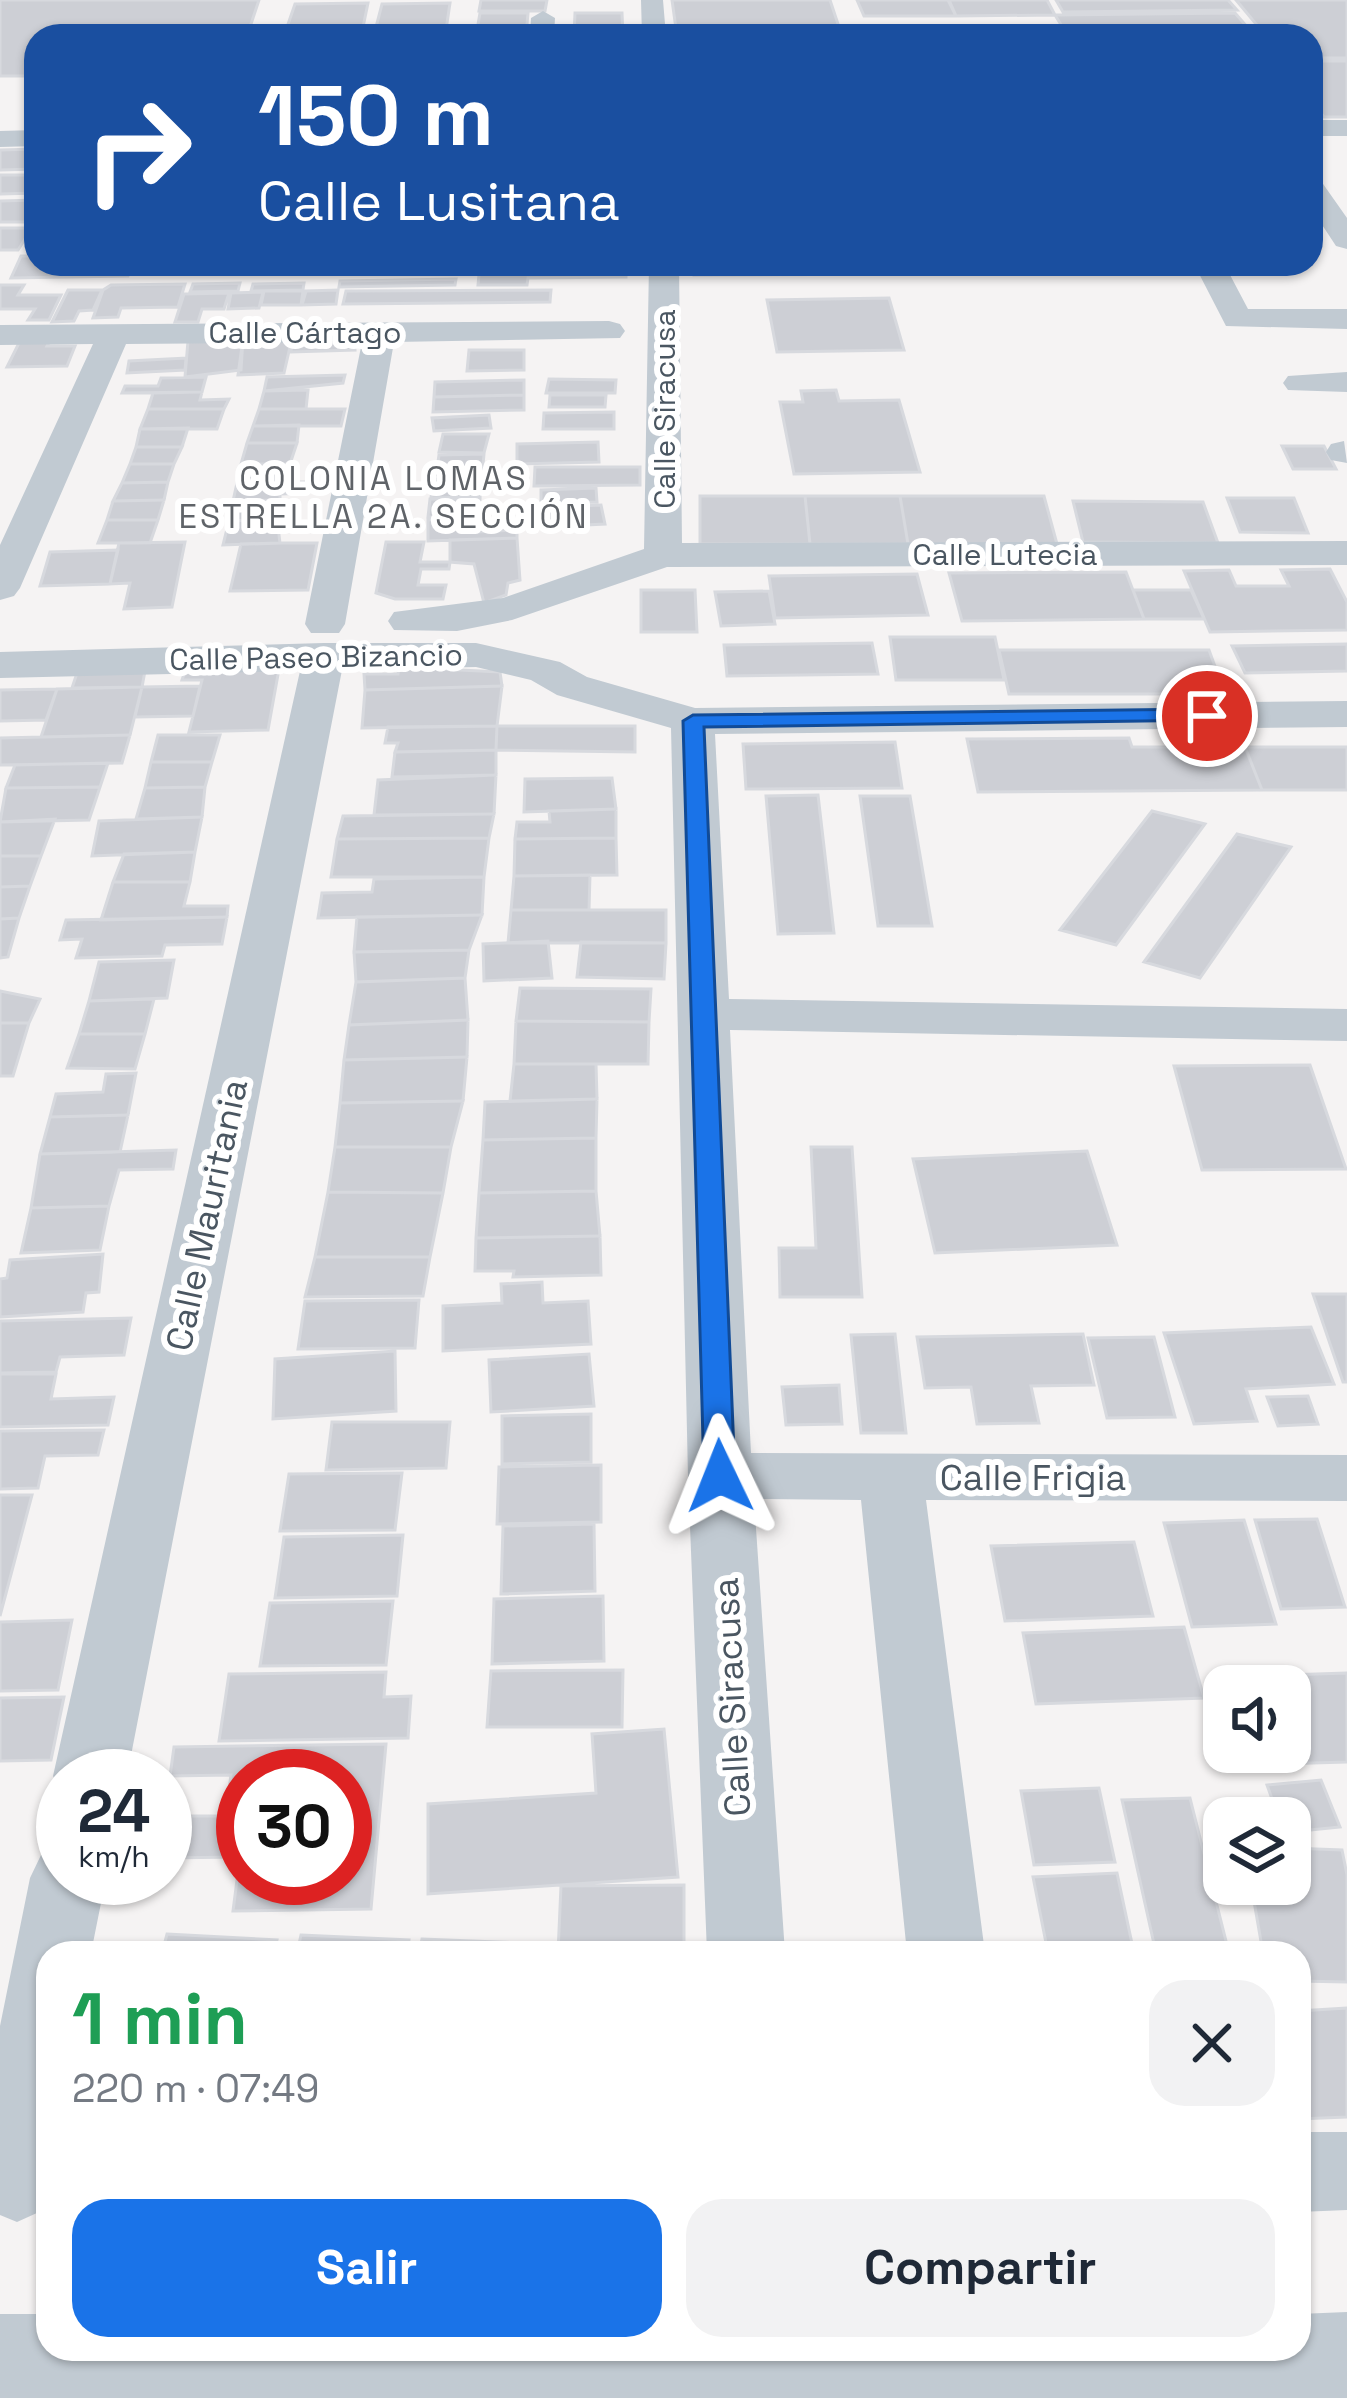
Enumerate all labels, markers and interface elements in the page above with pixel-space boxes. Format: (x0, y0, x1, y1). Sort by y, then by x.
text: 150 m (258, 62, 494, 170)
icon: right (60, 72, 216, 228)
text: Calle Lusitana (258, 167, 620, 236)
street label: Calle Siracusa (645, 309, 684, 509)
street label: Calle Cártago (209, 313, 401, 352)
district label: COLONIA LOMAS ESTRELLA 2A. SECCIÓN (178, 458, 590, 538)
street label: Calle Lutecia (913, 535, 1097, 574)
street label: Calle Paseo Bizancio (169, 635, 463, 679)
pin (1156, 665, 1258, 767)
icon: arrive (1174, 683, 1240, 749)
street label: Calle Mauritania (156, 1075, 258, 1355)
position arrow (657, 1413, 783, 1539)
street label: Calle Frigia (940, 1455, 1126, 1501)
street label: Calle Siracusa (703, 1576, 761, 1818)
map controls (1203, 1665, 1311, 1905)
button: sound (1203, 1665, 1311, 1773)
speed limit sign: 30 (216, 1749, 372, 1905)
text: 24 (78, 1773, 150, 1850)
button: layers (1203, 1797, 1311, 1905)
text: km/h (78, 1837, 150, 1876)
text: 1 min (72, 1973, 248, 2065)
button: close (1149, 1980, 1275, 2106)
text: 220 m · 07:49 (72, 2064, 319, 2113)
button: Salir (72, 2199, 662, 2337)
button: Compartir (686, 2199, 1275, 2337)

